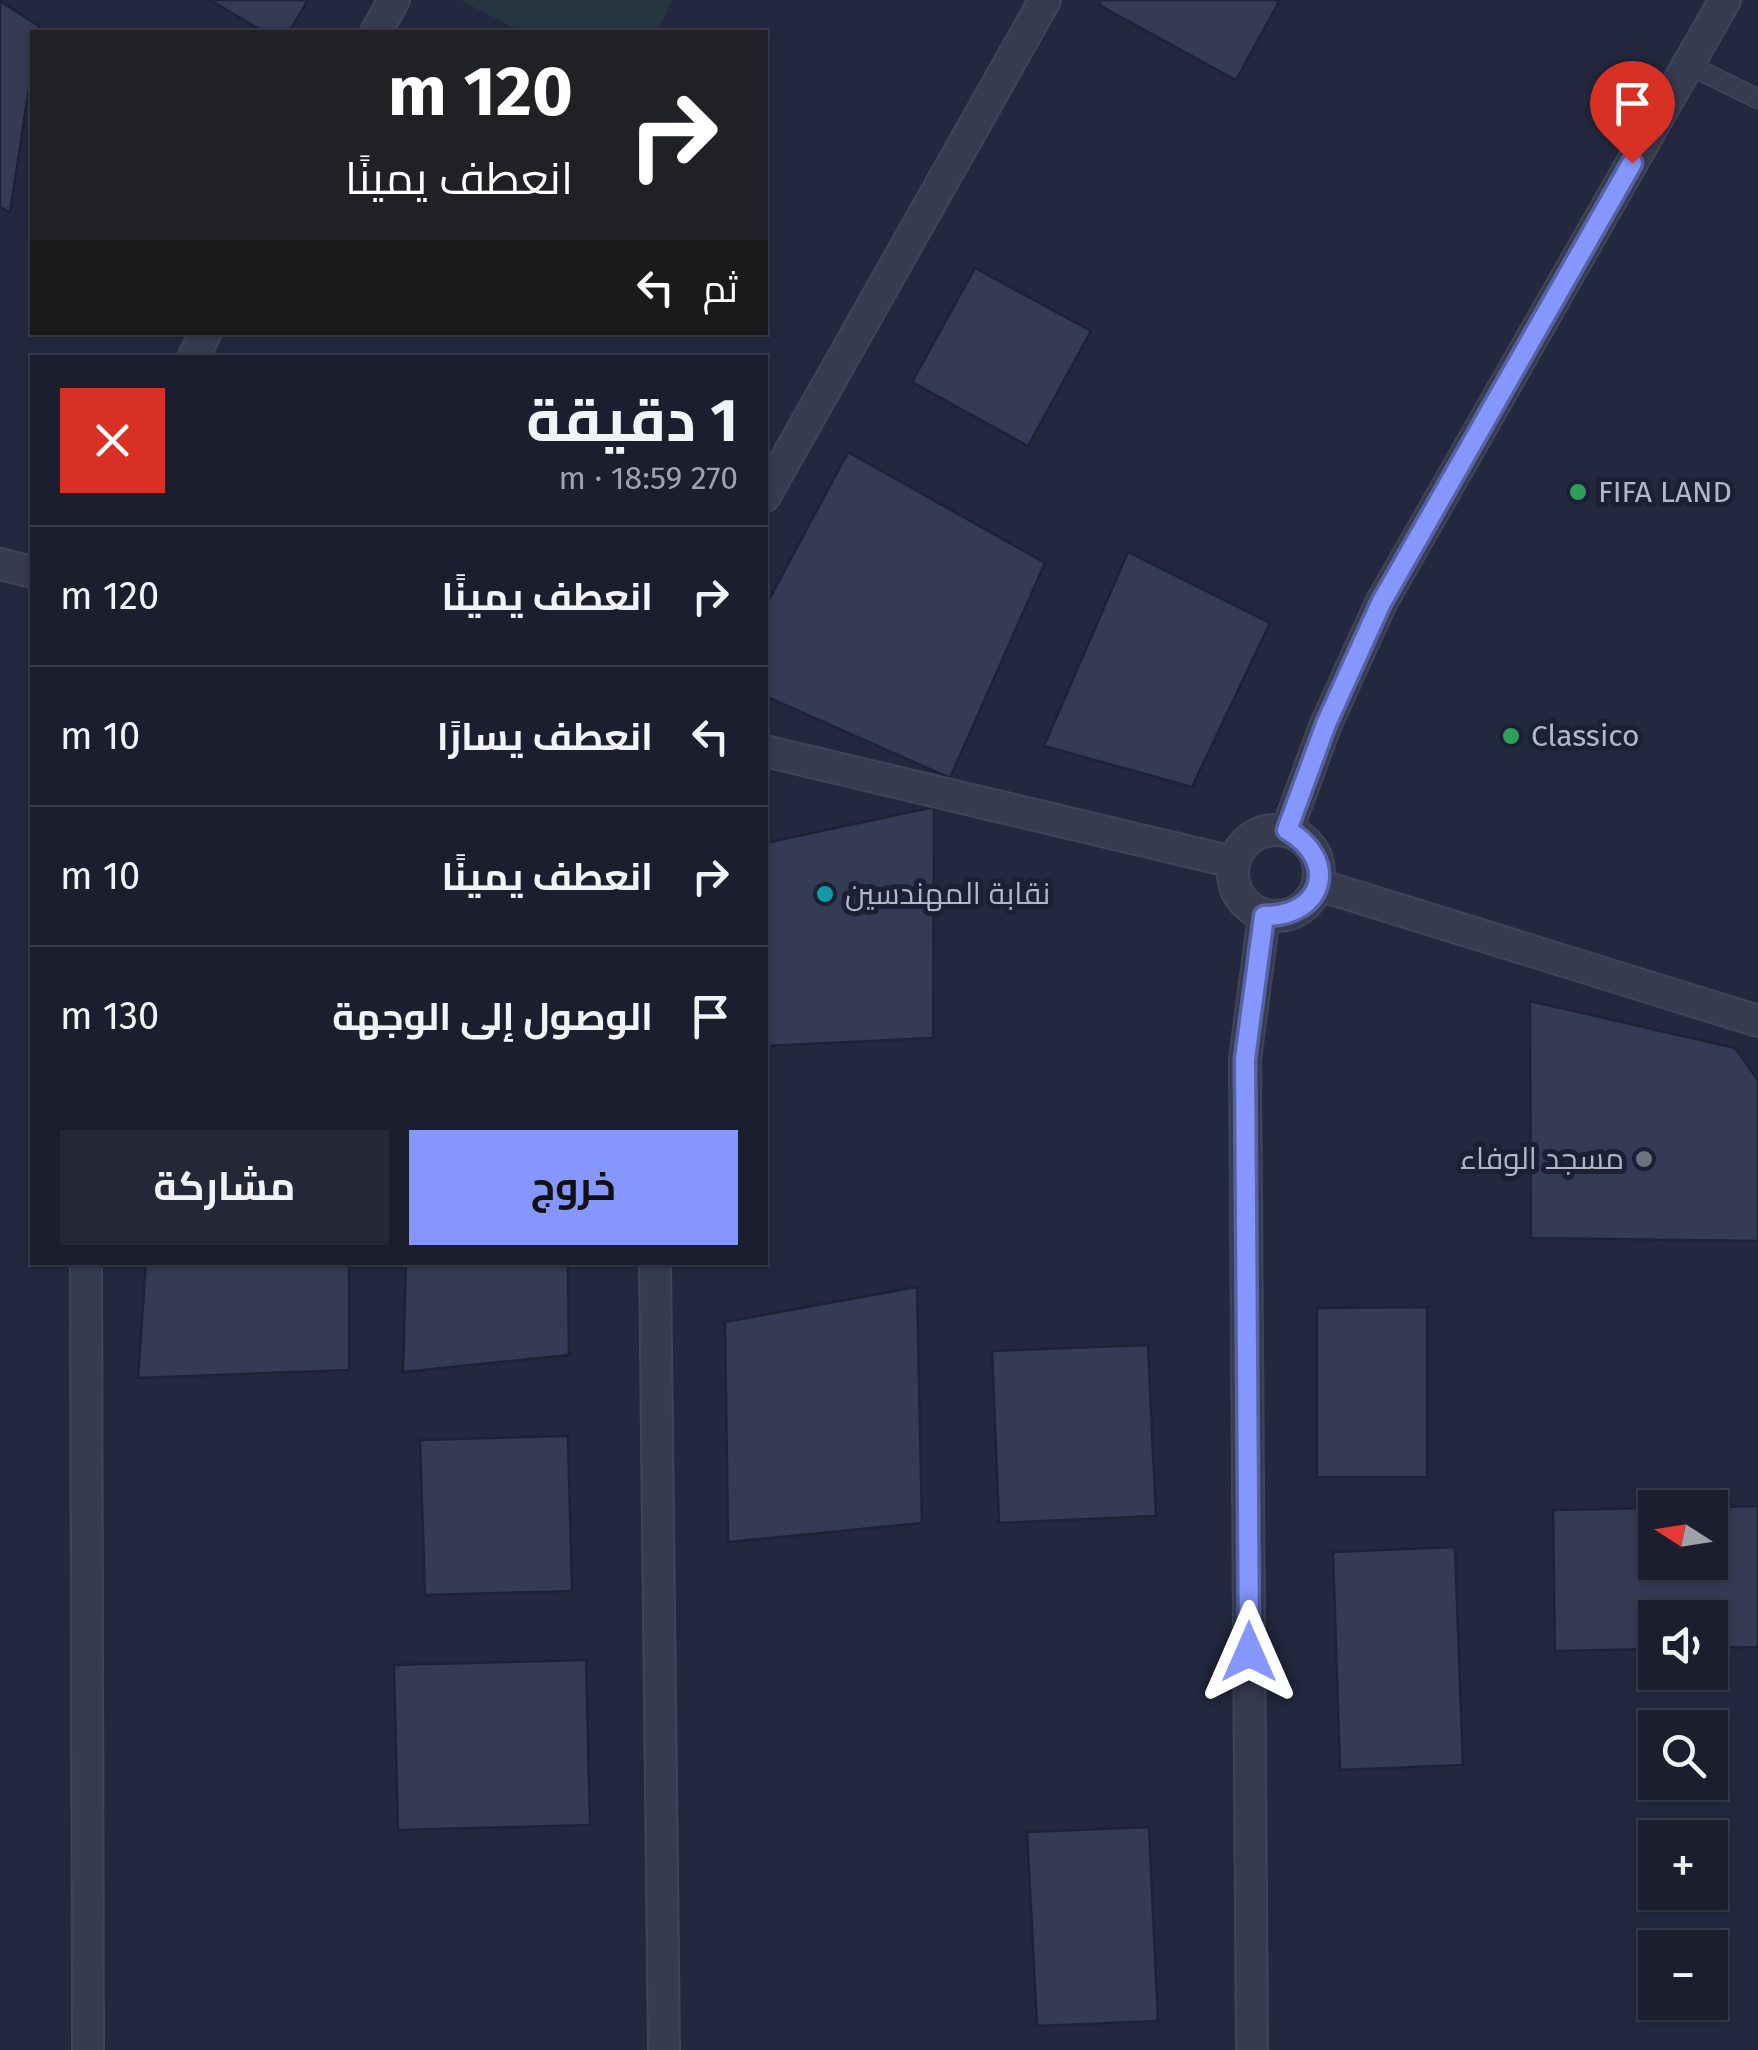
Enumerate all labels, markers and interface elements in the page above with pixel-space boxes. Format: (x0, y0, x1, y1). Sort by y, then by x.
text: 120 m (388, 50, 573, 134)
pin (1590, 61, 1675, 164)
icon: right (608, 70, 738, 200)
icon: arrive (1605, 76, 1660, 131)
text: انعطف يمينًا (345, 152, 573, 206)
icon: left (628, 260, 683, 315)
text: ثم (703, 266, 738, 312)
text: 1 دقيقة (526, 385, 738, 457)
button: close (60, 388, 165, 493)
text: 270 m · 18:59 (559, 459, 738, 497)
place label: FIFA LAND (1598, 474, 1732, 510)
marker: FIFA LAND (1567, 481, 1589, 503)
icon: right (683, 569, 738, 624)
text: 120 m (60, 573, 159, 619)
text: انعطف يمينًا (441, 574, 653, 620)
icon: left (683, 709, 738, 764)
text: 10 m (60, 713, 140, 759)
text: انعطف يسارًا (437, 714, 653, 760)
place label: Classico (1531, 718, 1640, 754)
marker: Classico (1500, 725, 1522, 747)
icon: right (683, 849, 738, 904)
text: 10 m (60, 853, 140, 899)
text: انعطف يمينًا (441, 854, 653, 900)
place label: نقابة المهندسين (845, 876, 1050, 912)
marker: نقابة المهندسين (814, 883, 836, 905)
icon: arrive (683, 989, 738, 1044)
text: 130 m (60, 993, 159, 1039)
text: الوصول إلى الوجهة (332, 994, 653, 1040)
button: مشاركة (60, 1130, 389, 1245)
button: خروج (409, 1130, 738, 1245)
place label: مسجد الوفاء (1460, 1141, 1624, 1177)
marker: مسجد الوفاء (1633, 1148, 1655, 1170)
north arrow (1638, 1490, 1728, 1580)
map controls (1638, 1490, 1728, 2020)
position arrow (1197, 1600, 1301, 1704)
button: sound (1638, 1600, 1728, 1690)
button: search (1638, 1710, 1728, 1800)
button: + (1638, 1820, 1728, 1910)
button: − (1638, 1930, 1728, 2020)

